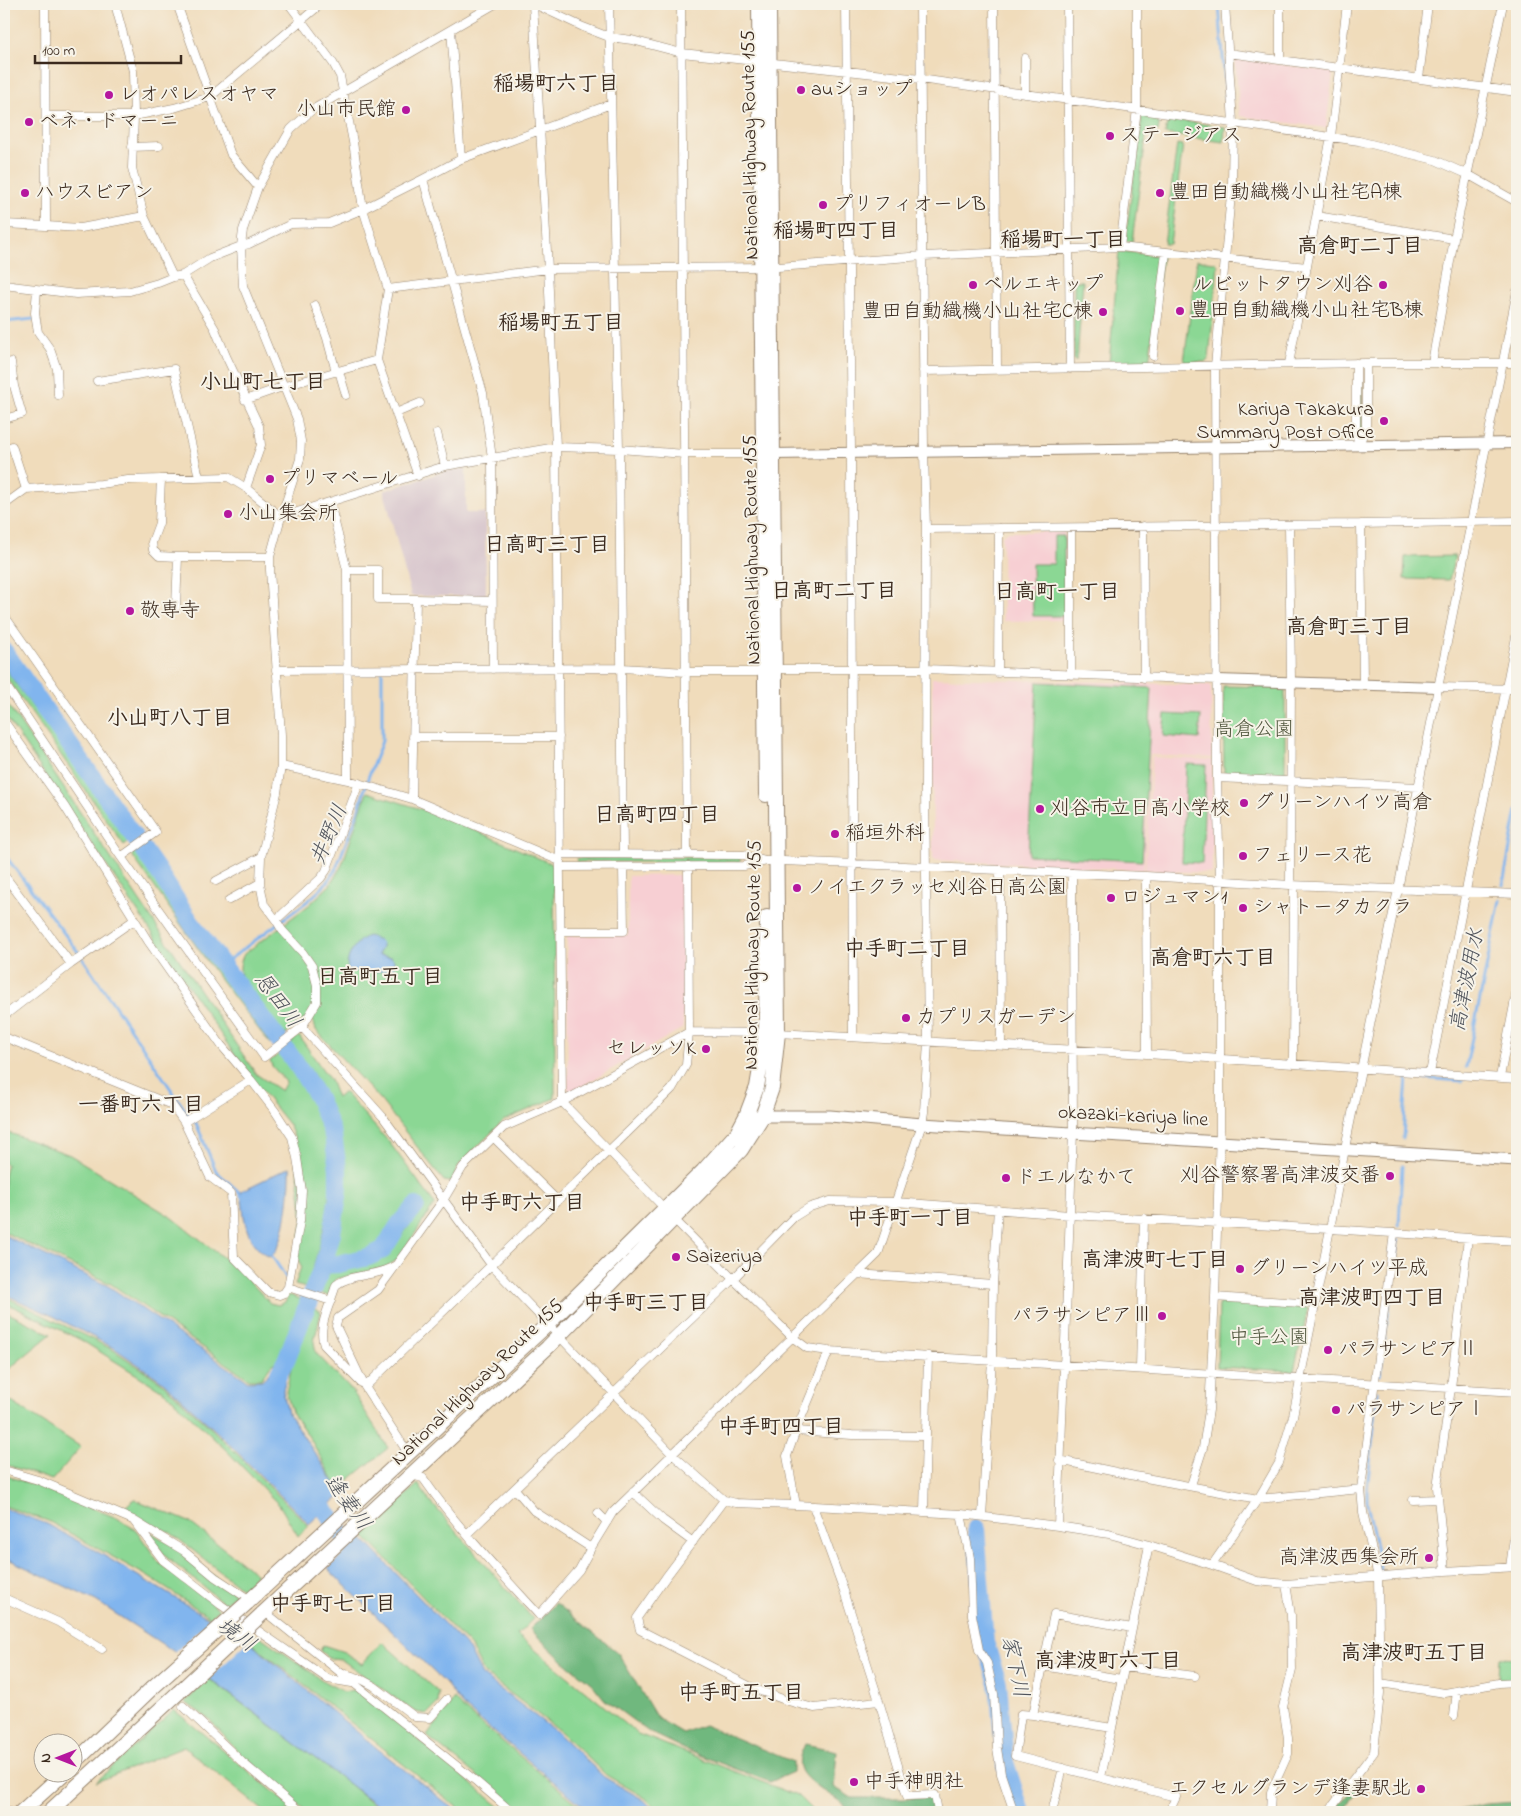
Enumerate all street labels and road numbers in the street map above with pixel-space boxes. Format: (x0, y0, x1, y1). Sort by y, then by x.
street label: National Highway Route 155 (734, 30, 769, 260)
street label: National Highway Route 155 (736, 435, 771, 665)
street label: National Highway Route 155 (737, 840, 772, 1070)
street label: okazaki-kariya line (1057, 1099, 1209, 1135)
street label: National Highway Route 155 (385, 1293, 571, 1474)

